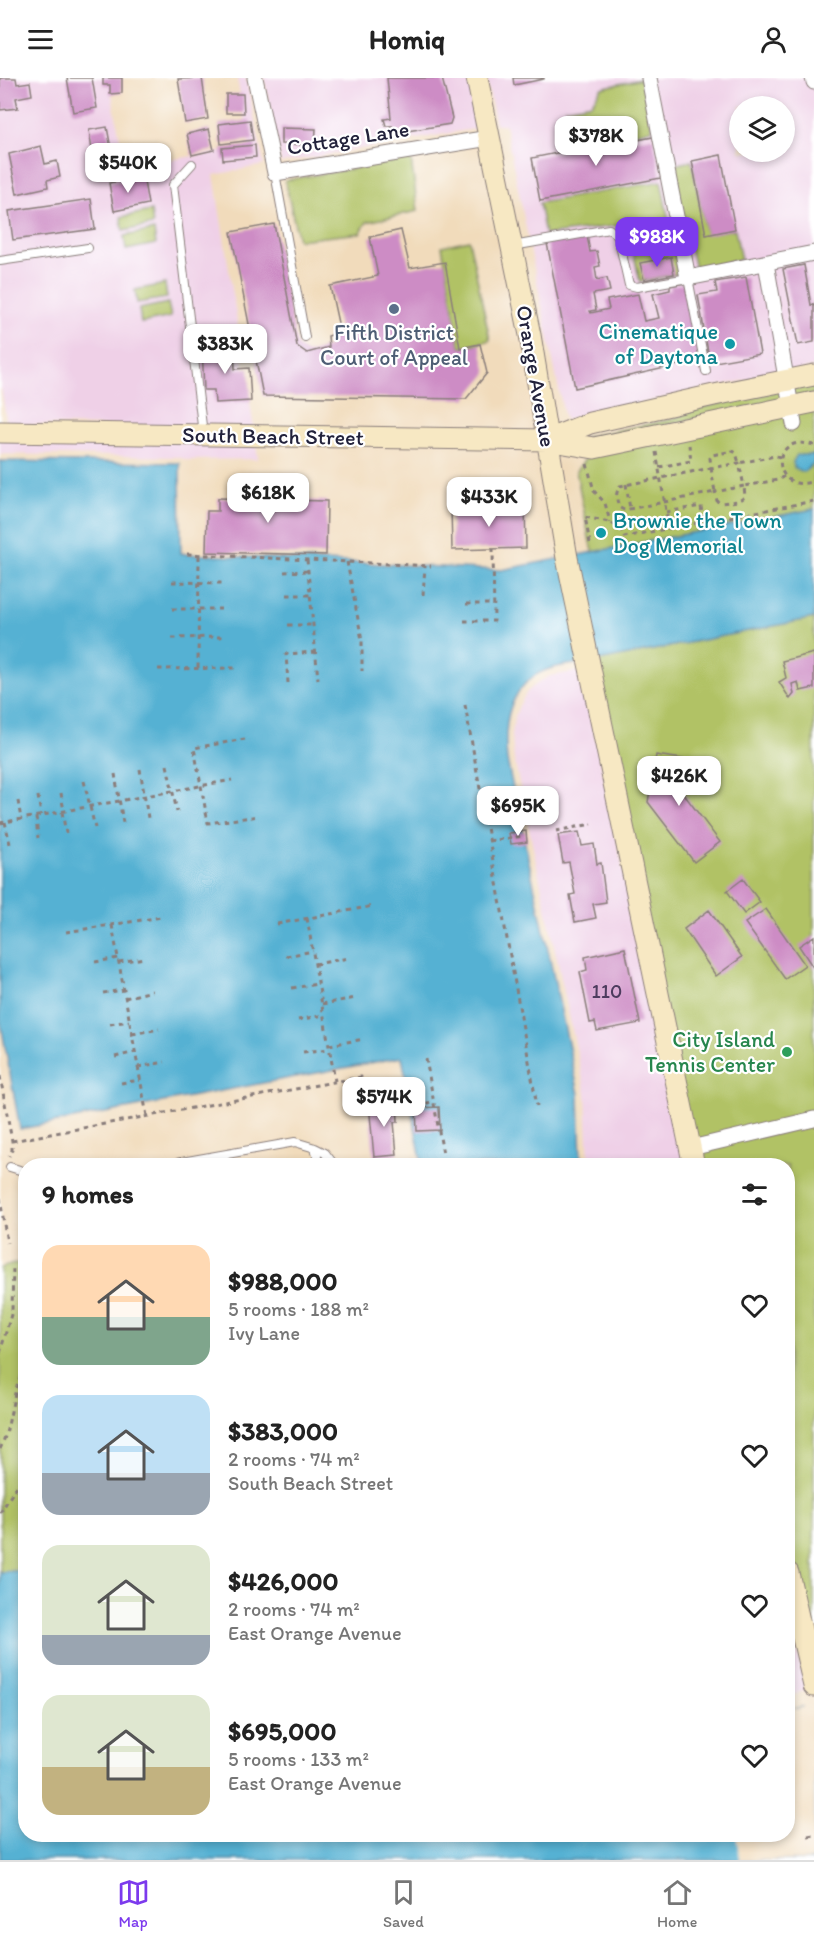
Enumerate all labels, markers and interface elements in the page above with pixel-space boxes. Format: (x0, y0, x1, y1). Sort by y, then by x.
icon: menu (24, 23, 57, 56)
text: Homiq (369, 23, 445, 56)
icon: person (757, 23, 790, 56)
map controls (729, 96, 795, 162)
button: layers (729, 96, 795, 162)
street label: Cottage Lane (285, 115, 411, 161)
pin: $378K (554, 116, 638, 167)
text: $378K (569, 123, 623, 147)
pin: $540K (86, 143, 170, 194)
text: $540K (99, 150, 157, 174)
pin: $988K (615, 217, 699, 268)
text: $988K (629, 224, 685, 248)
marker: Fifth District Court of Appeal (387, 302, 401, 316)
street label: Orange Avenue (510, 303, 562, 449)
place label: Cinematique of Daytona (598, 318, 719, 370)
place label: Fifth District Court of Appeal (320, 319, 468, 371)
pin: $383K (183, 324, 267, 375)
text: $383K (197, 331, 253, 355)
marker: Cinematique of Daytona (723, 337, 737, 351)
street label: South Beach Street (182, 421, 364, 451)
pin: $618K (226, 473, 310, 524)
pin: $433K (447, 477, 531, 528)
text: $618K (241, 480, 295, 504)
text: $433K (461, 484, 517, 508)
place label: Brownie the Town Dog Memorial (613, 507, 782, 559)
marker: Brownie the Town Dog Memorial (594, 526, 608, 540)
pin: $426K (637, 756, 721, 807)
text: $426K (651, 763, 707, 787)
pin: $695K (476, 786, 560, 837)
text: $695K (491, 793, 545, 817)
house number: 110 (592, 979, 622, 1003)
place label: City Island Tennis Center (645, 1026, 775, 1078)
marker: City Island Tennis Center (780, 1045, 794, 1059)
pin: $574K (342, 1077, 426, 1128)
text: $574K (356, 1084, 412, 1108)
text: 9 homes (42, 1178, 134, 1210)
icon: filters (738, 1178, 771, 1211)
text: $988,000 (228, 1265, 338, 1297)
icon: home (90, 1269, 162, 1341)
icon: heart (738, 1289, 771, 1322)
text: 5 rooms · 188 m² (228, 1297, 369, 1321)
text: Ivy Lane (228, 1321, 300, 1345)
text: $383,000 (228, 1415, 338, 1447)
icon: home (90, 1419, 162, 1491)
icon: heart (738, 1439, 771, 1472)
text: 2 rooms · 74 m² (228, 1447, 360, 1471)
text: South Beach Street (228, 1471, 393, 1495)
text: $426,000 (228, 1565, 338, 1597)
icon: home (90, 1569, 162, 1641)
icon: heart (738, 1589, 771, 1622)
text: 2 rooms · 74 m² (228, 1597, 360, 1621)
text: East Orange Avenue (228, 1621, 402, 1645)
text: $695,000 (228, 1715, 336, 1747)
icon: home (90, 1719, 162, 1791)
icon: heart (738, 1739, 771, 1772)
text: 5 rooms · 133 m² (228, 1747, 369, 1771)
text: East Orange Avenue (228, 1771, 402, 1795)
tab: Map (117, 1876, 150, 1931)
tab: Saved (383, 1876, 424, 1931)
tab: Home (657, 1876, 697, 1931)

